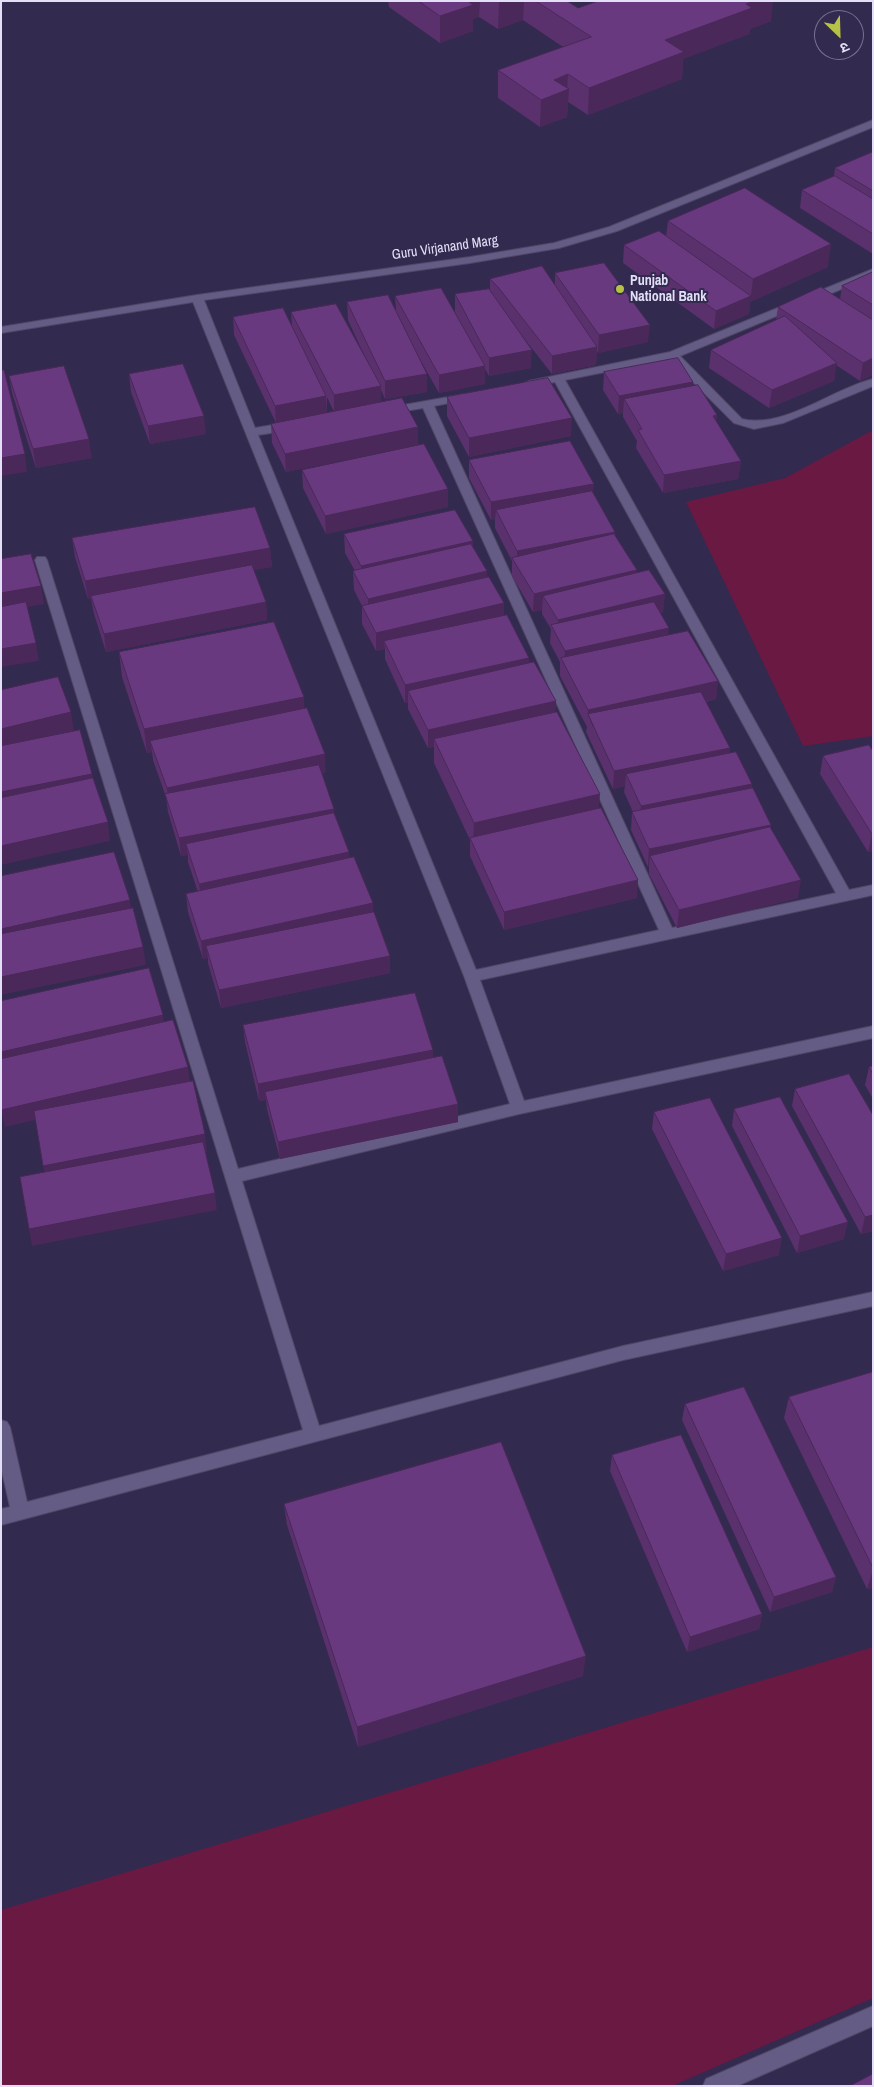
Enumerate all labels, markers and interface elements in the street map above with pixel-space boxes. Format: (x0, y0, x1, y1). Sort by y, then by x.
north arrow (814, 10, 864, 60)
text: उ (837, 38, 852, 58)
street label: Guru Virjanand Marg (391, 232, 499, 264)
place label: Punjab National Bank (630, 273, 707, 306)
marker: Punjab National Bank (614, 283, 626, 295)

